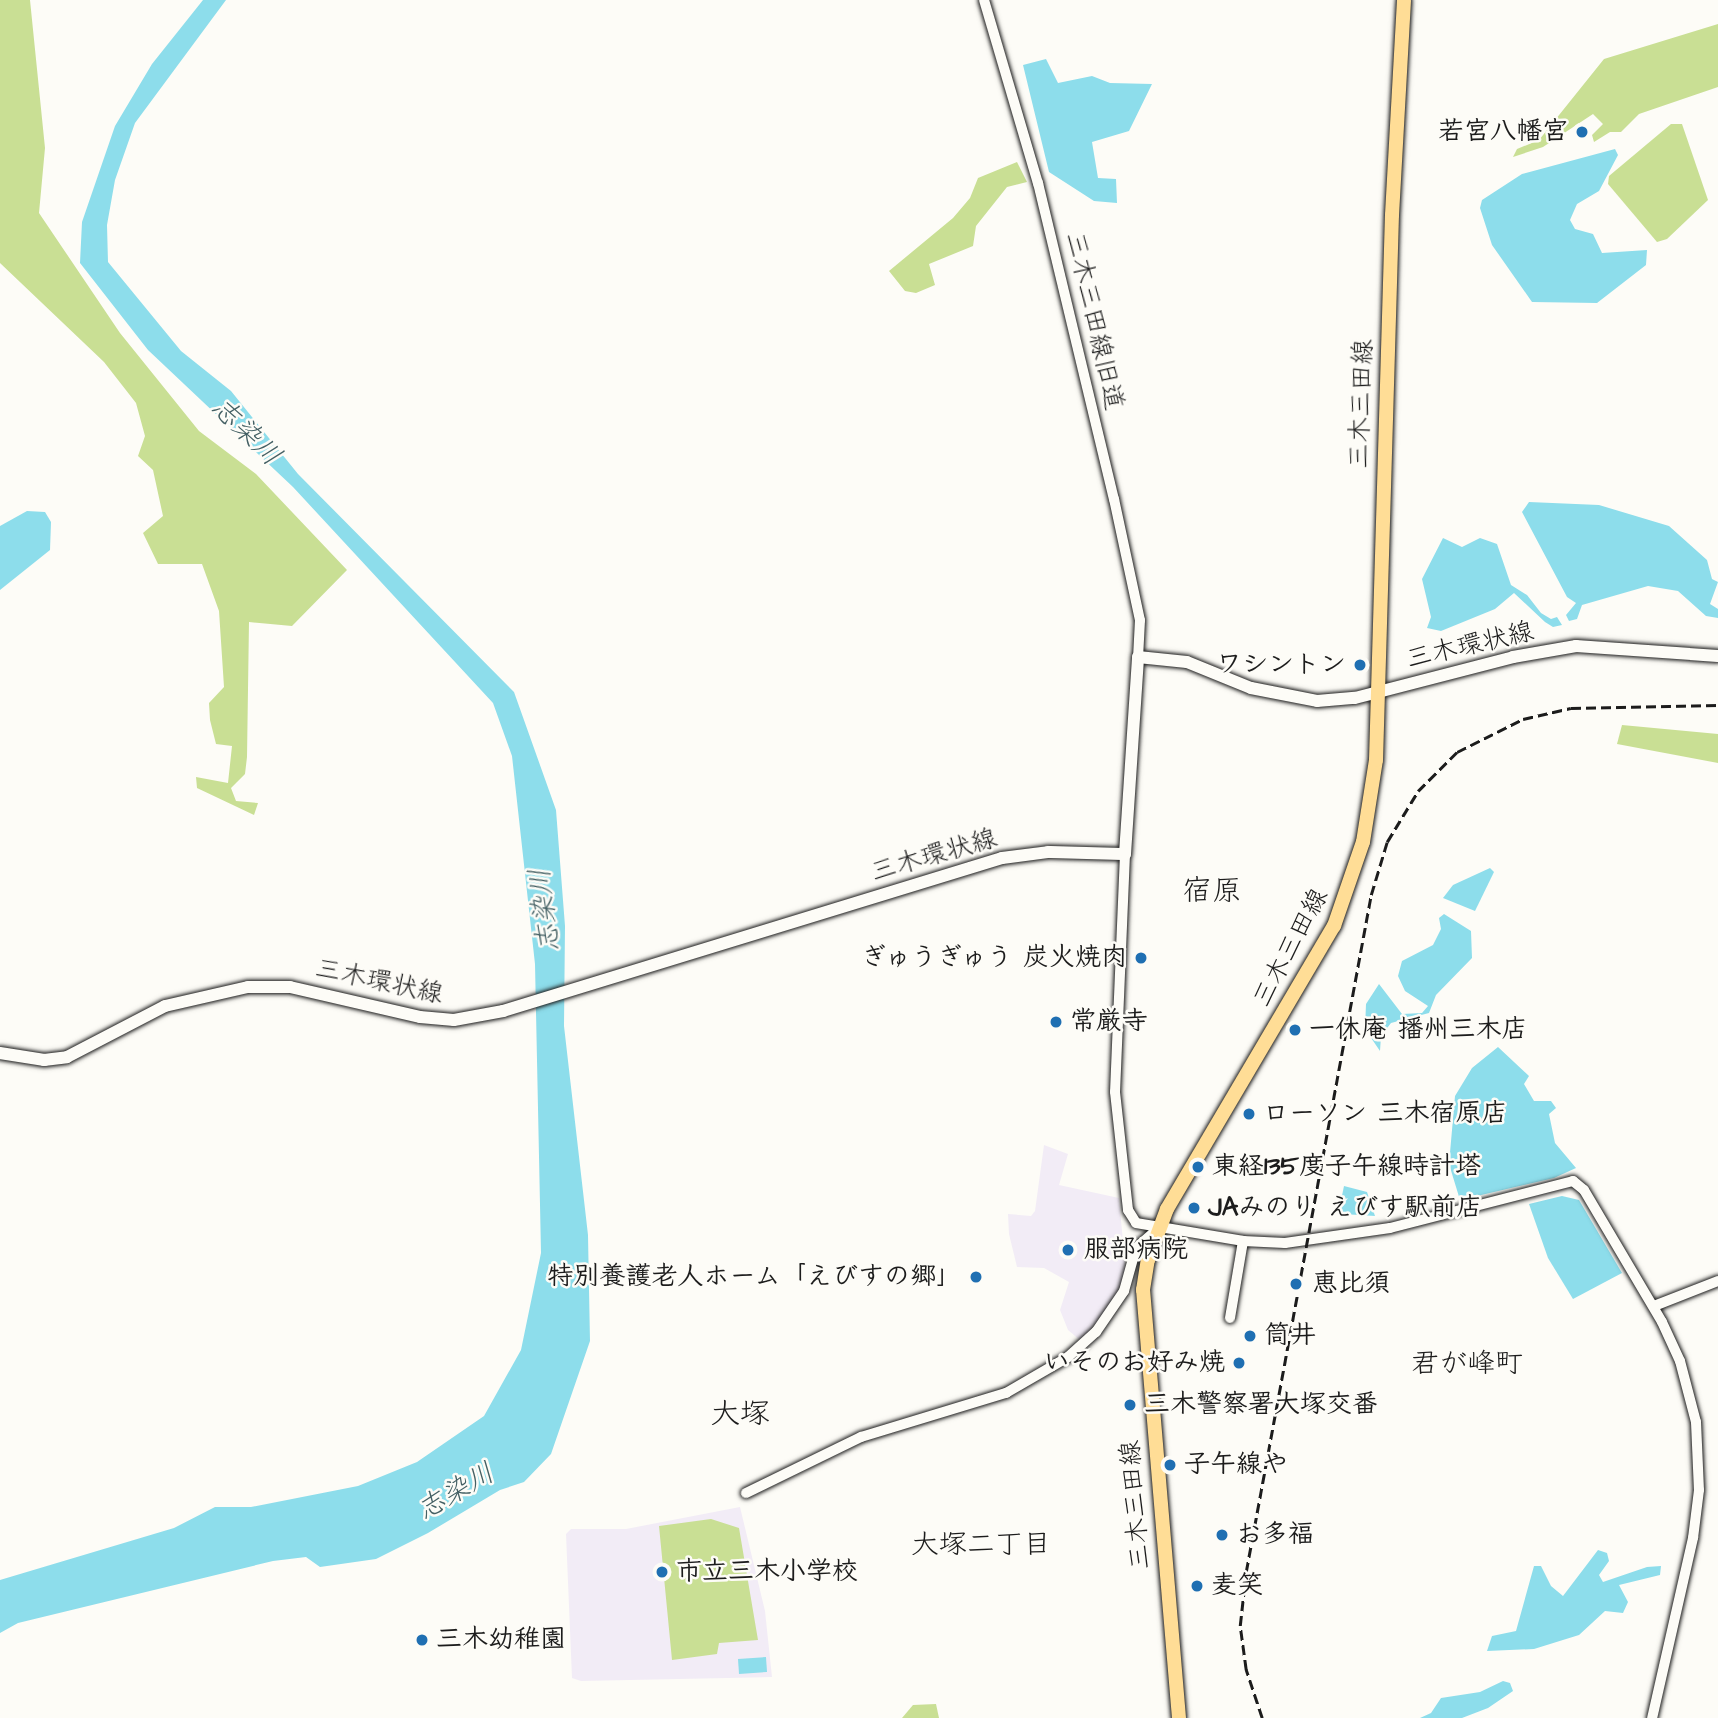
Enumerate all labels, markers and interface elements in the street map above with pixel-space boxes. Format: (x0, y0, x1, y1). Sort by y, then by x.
place label: 若宮八幡宮 (1438, 116, 1568, 148)
marker: 若宮八幡宮 (1574, 124, 1590, 140)
street label: 三木三田線旧道 (1058, 229, 1130, 413)
street label: 三木三田線 (1344, 338, 1380, 470)
water label: 志染川 (204, 391, 288, 473)
street label: 三木環状線 (1403, 616, 1537, 676)
place label: ワシントン (1216, 649, 1346, 681)
marker: ワシントン (1352, 657, 1368, 673)
street label: 三木環状線 (867, 823, 1001, 889)
water label: 志染川 (523, 866, 567, 954)
district label: 宿原 (1182, 873, 1242, 909)
street label: 三木三田線 (1247, 883, 1335, 1013)
place label: ぎゅうぎゅう 炭火焼肉 (857, 942, 1127, 974)
marker: ぎゅうぎゅう 炭火焼肉 (1133, 950, 1149, 966)
street label: 三木環状線 (312, 953, 446, 1011)
place label: 常厳寺 (1070, 1006, 1148, 1038)
marker: 常厳寺 (1048, 1014, 1064, 1030)
place label: 一休庵 播州三木店 (1309, 1014, 1527, 1046)
marker: 一休庵 播州三木店 (1287, 1022, 1303, 1038)
place label: ローソン 三木宿原店 (1263, 1098, 1507, 1130)
marker: ローソン 三木宿原店 (1241, 1106, 1257, 1122)
place label: 東経135度子午線時計塔 (1212, 1151, 1481, 1183)
marker: 東経135度子午線時計塔 (1190, 1159, 1206, 1175)
place label: JAみのり えびす駅前店 (1208, 1192, 1483, 1224)
marker: JAみのり えびす駅前店 (1186, 1200, 1202, 1216)
place label: 服部病院 (1084, 1234, 1188, 1266)
marker: 服部病院 (1058, 1240, 1078, 1260)
place label: 特別養護老人ホーム「えびすの郷」 (546, 1261, 962, 1293)
place label: 恵比須 (1312, 1268, 1390, 1300)
marker: 特別養護老人ホーム「えびすの郷」 (968, 1269, 984, 1285)
marker: 恵比須 (1286, 1274, 1306, 1294)
place label: 筒井 (1264, 1320, 1316, 1352)
marker: 筒井 (1242, 1328, 1258, 1344)
place label: いそのお好み焼 (1043, 1347, 1225, 1379)
district label: 君が峰町 (1411, 1347, 1523, 1381)
marker: いそのお好み焼 (1231, 1355, 1247, 1371)
place label: 三木警察署大塚交番 (1144, 1389, 1378, 1421)
district label: 大塚 (710, 1396, 770, 1432)
marker: 三木警察署大塚交番 (1122, 1397, 1138, 1413)
street label: 三木三田線 (1115, 1439, 1157, 1571)
place label: 子午線や (1184, 1449, 1288, 1481)
water label: 志染川 (411, 1456, 501, 1528)
marker: 子午線や (1162, 1457, 1178, 1473)
place label: お多福 (1236, 1519, 1314, 1551)
marker: お多福 (1214, 1527, 1230, 1543)
district label: 大塚二丁目 (911, 1528, 1051, 1562)
place label: 市立三木小学校 (676, 1556, 858, 1588)
marker: 市立三木小学校 (654, 1564, 670, 1580)
place label: 麦笑 (1211, 1570, 1263, 1602)
marker: 麦笑 (1189, 1578, 1205, 1594)
place label: 三木幼稚園 (436, 1624, 566, 1656)
marker: 三木幼稚園 (414, 1632, 430, 1648)

